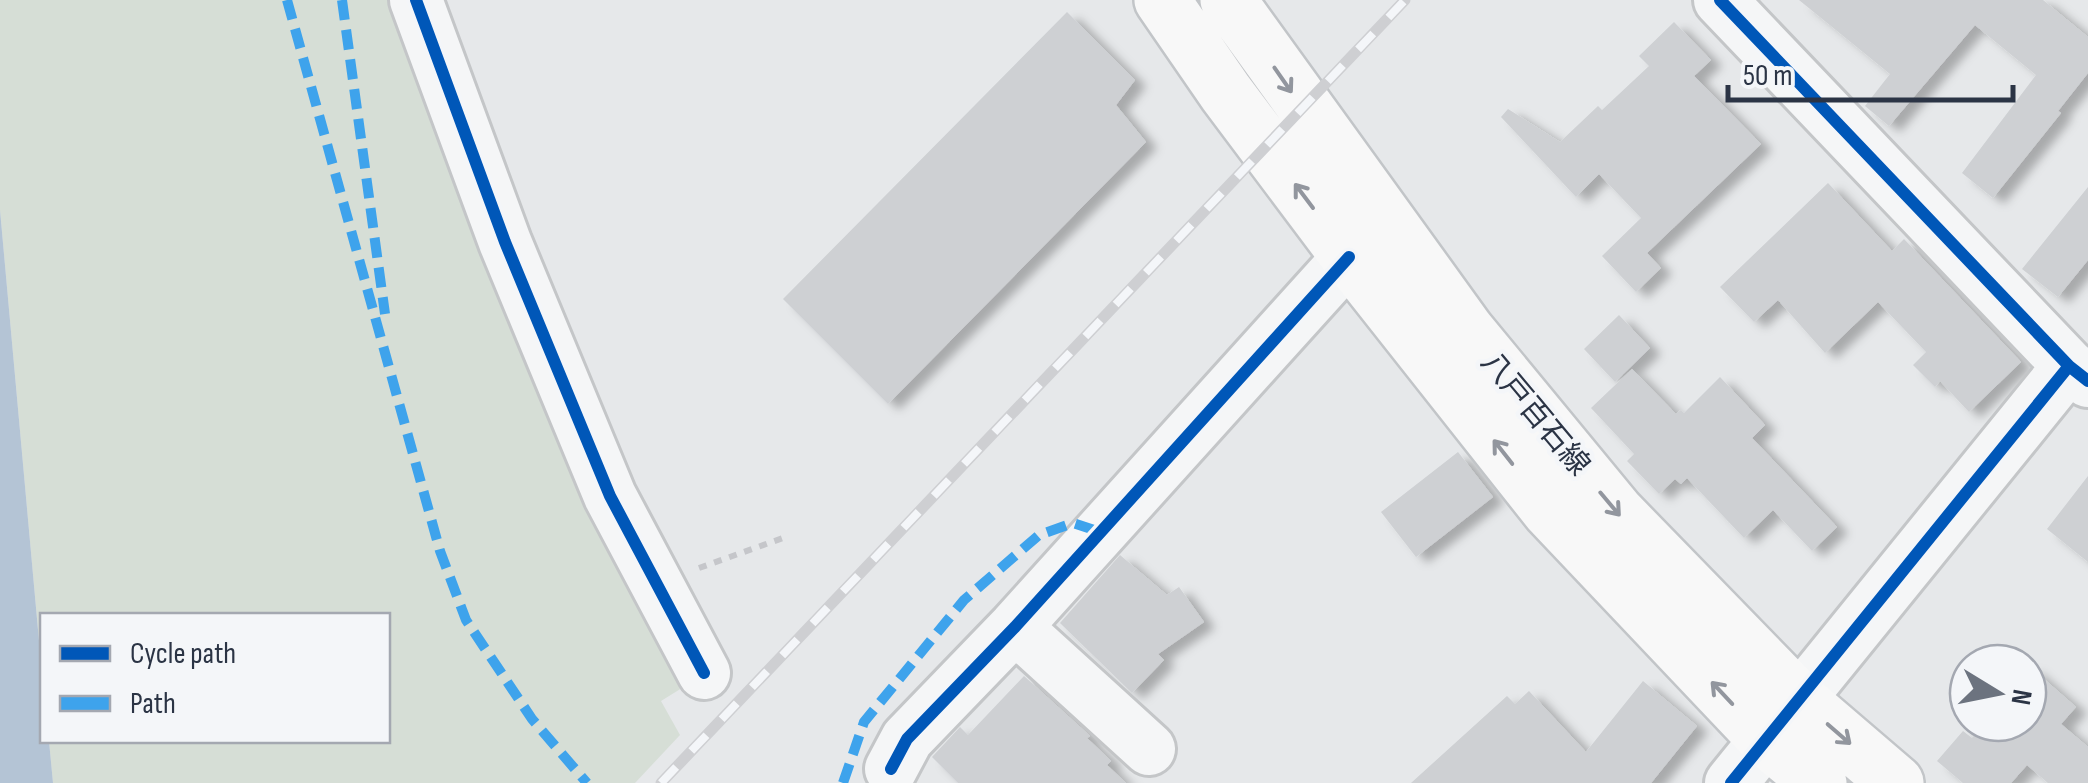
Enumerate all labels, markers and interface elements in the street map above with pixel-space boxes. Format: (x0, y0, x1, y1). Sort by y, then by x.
scale bar (1728, 40, 2013, 102)
text: 50 m (1743, 58, 1792, 94)
one-way arrow (1272, 66, 1293, 93)
one-way arrow (1293, 183, 1314, 210)
street label: 八戸百石線 (1473, 345, 1597, 483)
one-way arrow (1493, 440, 1515, 466)
one-way arrow (1598, 491, 1621, 516)
legend (40, 613, 390, 743)
text: Cycle path (130, 636, 236, 672)
north arrow (1948, 643, 2048, 743)
one-way arrow (1710, 681, 1734, 705)
text: Path (130, 686, 176, 722)
text: N (2004, 687, 2039, 707)
one-way arrow (1825, 723, 1851, 745)

